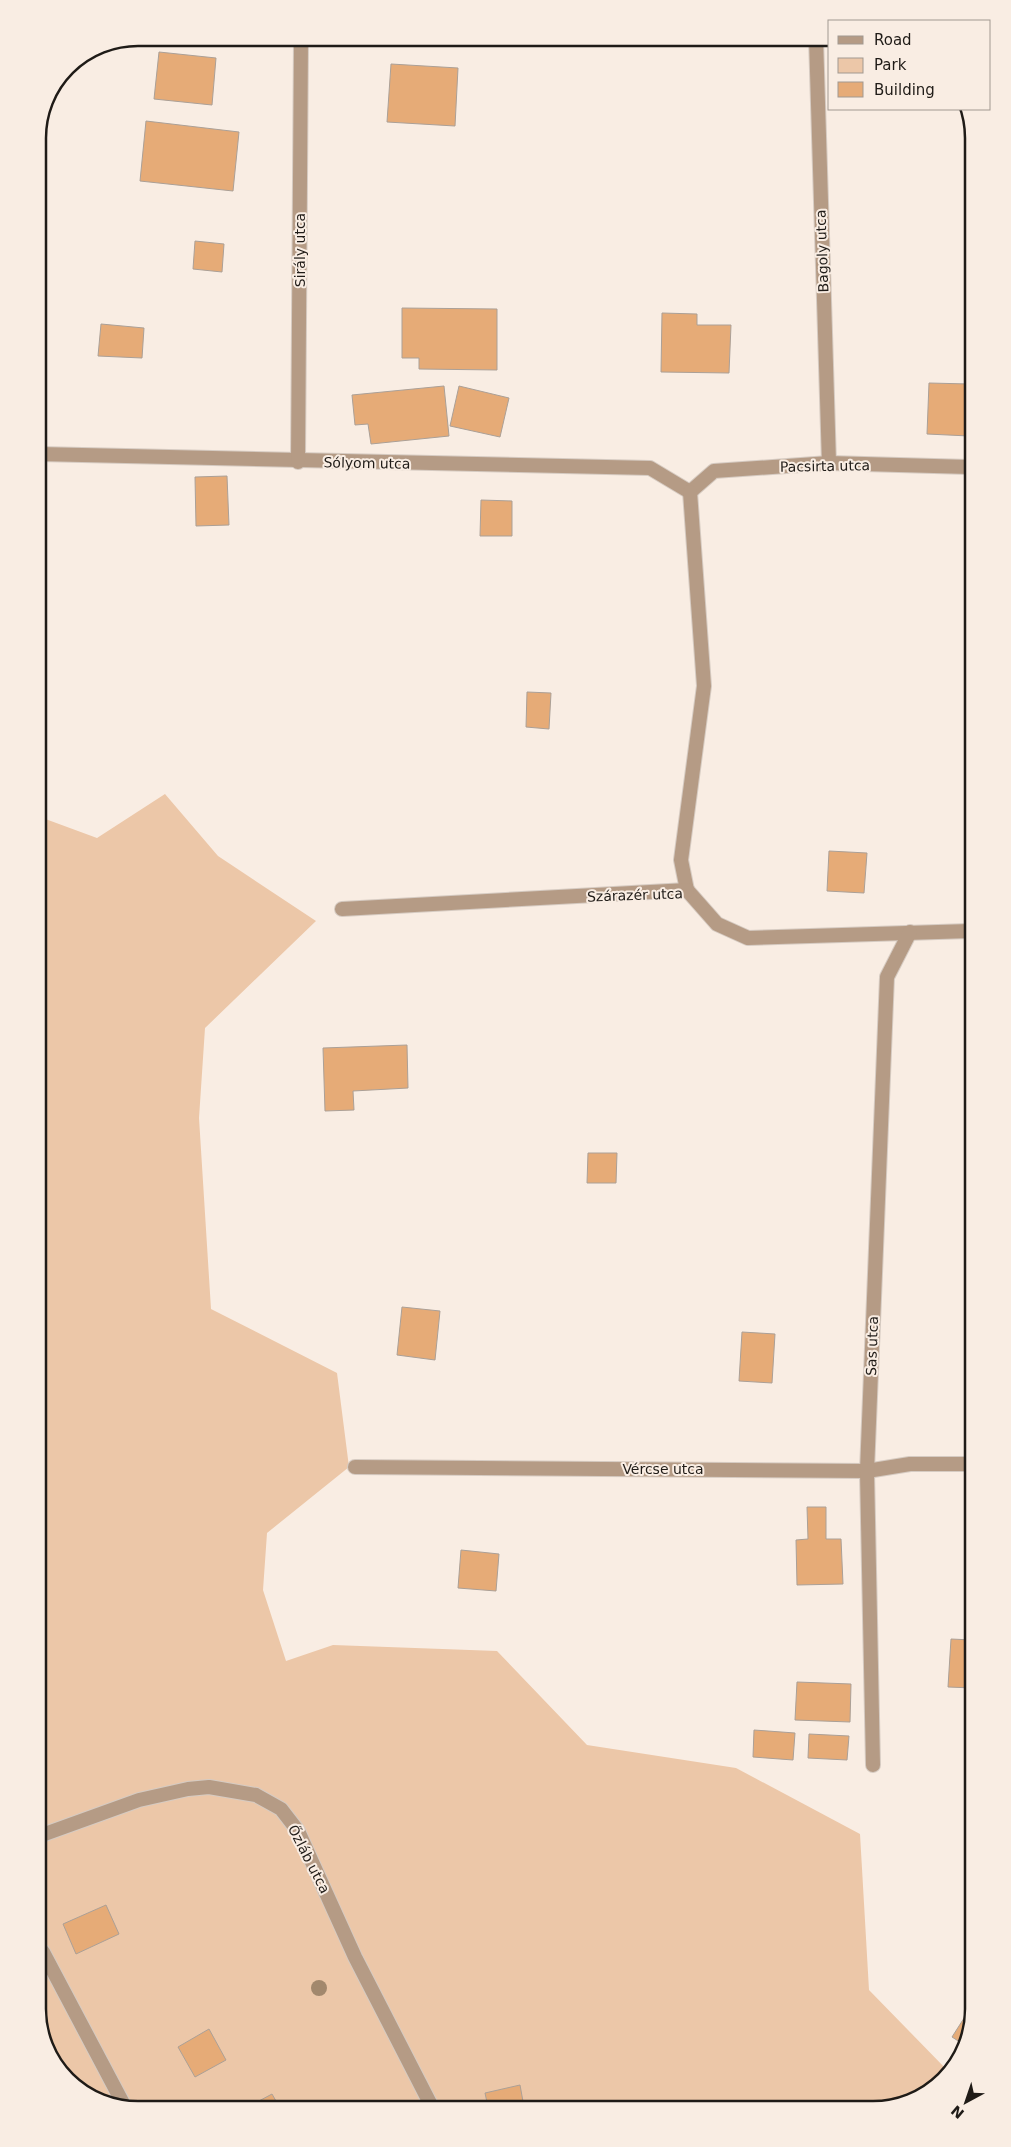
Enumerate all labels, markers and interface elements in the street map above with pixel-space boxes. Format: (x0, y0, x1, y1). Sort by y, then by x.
legend (828, 20, 991, 110)
text: Road (874, 31, 912, 49)
text: Park (874, 56, 907, 74)
text: Building (874, 81, 935, 99)
street label: Bagoly utca (813, 209, 831, 293)
street label: Sirály utca (292, 213, 308, 287)
street label: Sólyom utca (323, 454, 411, 472)
street label: Pacsirta utca (780, 457, 870, 475)
street label: Szárazér utca (587, 885, 683, 905)
street label: Sas utca (863, 1316, 881, 1376)
street label: Vércse utca (622, 1461, 704, 1477)
street label: Őzláb utca (285, 1822, 334, 1896)
north arrow (941, 2077, 991, 2127)
text: N (948, 2102, 967, 2122)

